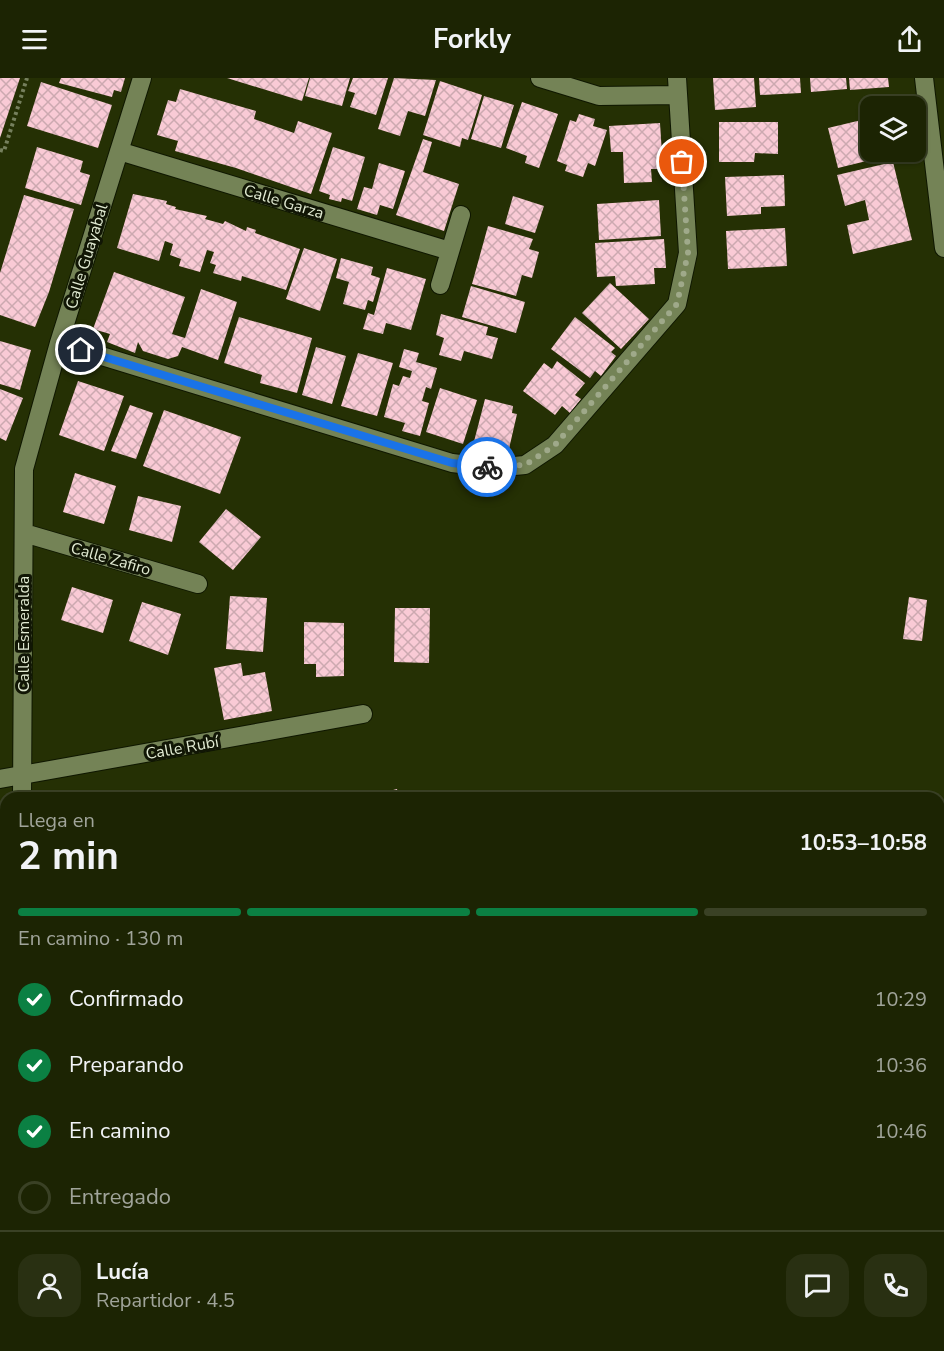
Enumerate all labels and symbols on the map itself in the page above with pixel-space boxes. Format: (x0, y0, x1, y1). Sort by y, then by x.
pin (656, 136, 707, 187)
street label: Calle Garza (241, 179, 326, 225)
street label: Calle Guayabal (60, 201, 113, 312)
pin (55, 324, 106, 375)
courier (457, 437, 517, 497)
street label: Calle Zafiro (68, 537, 153, 581)
street label: Calle Esmeralda (13, 576, 35, 692)
street label: Calle Rubí (144, 731, 222, 765)

